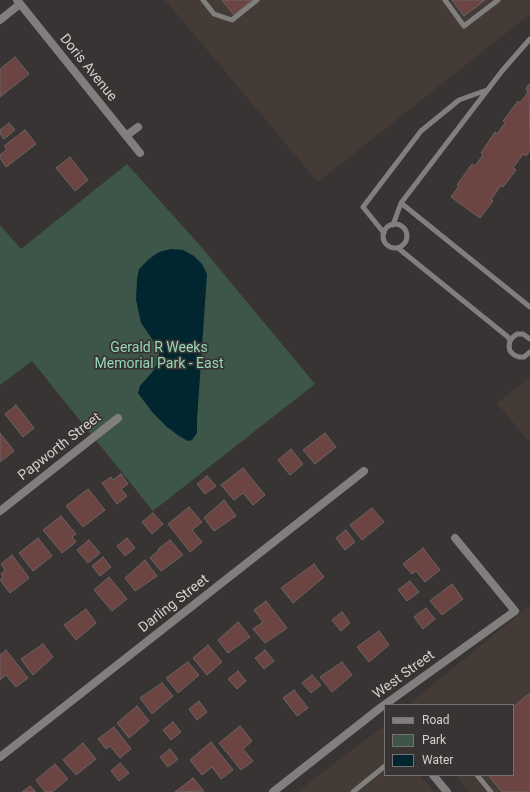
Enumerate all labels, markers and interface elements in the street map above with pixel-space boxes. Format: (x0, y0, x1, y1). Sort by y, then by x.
street label: Doris Avenue (56, 31, 120, 105)
park label: Gerald R Weeks Memorial Park - East (95, 340, 223, 372)
street label: Papworth Street (15, 409, 105, 485)
street label: Darling Street (136, 571, 212, 637)
street label: West Street (370, 647, 438, 703)
legend (384, 704, 514, 776)
text: Road (422, 713, 450, 727)
text: Park (422, 733, 446, 747)
text: Water (422, 753, 453, 767)

